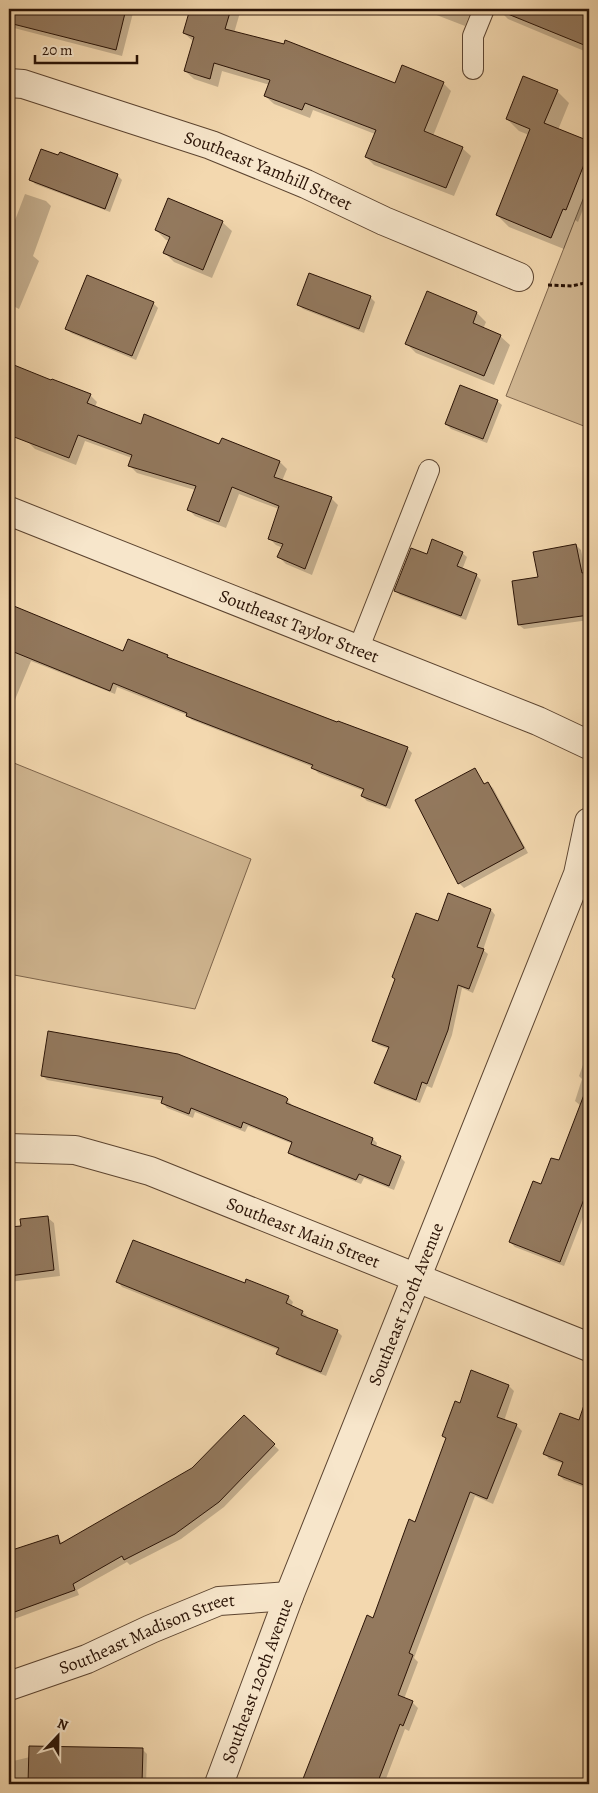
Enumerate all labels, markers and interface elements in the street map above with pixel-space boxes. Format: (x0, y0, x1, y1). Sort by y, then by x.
scale bar (35, 32, 138, 64)
text: 20 m (42, 40, 73, 60)
street label: Southeast Yamhill Street (181, 125, 356, 216)
street label: Southeast Taylor Street (216, 584, 382, 669)
street label: Southeast Main Street (223, 1191, 383, 1274)
street label: Southeast 120th Avenue (362, 1219, 449, 1389)
street label: Southeast Madison Street (56, 1588, 236, 1680)
street label: Southeast 120th Avenue (216, 1595, 299, 1767)
north arrow (32, 1710, 82, 1760)
text: N (54, 1714, 71, 1735)

